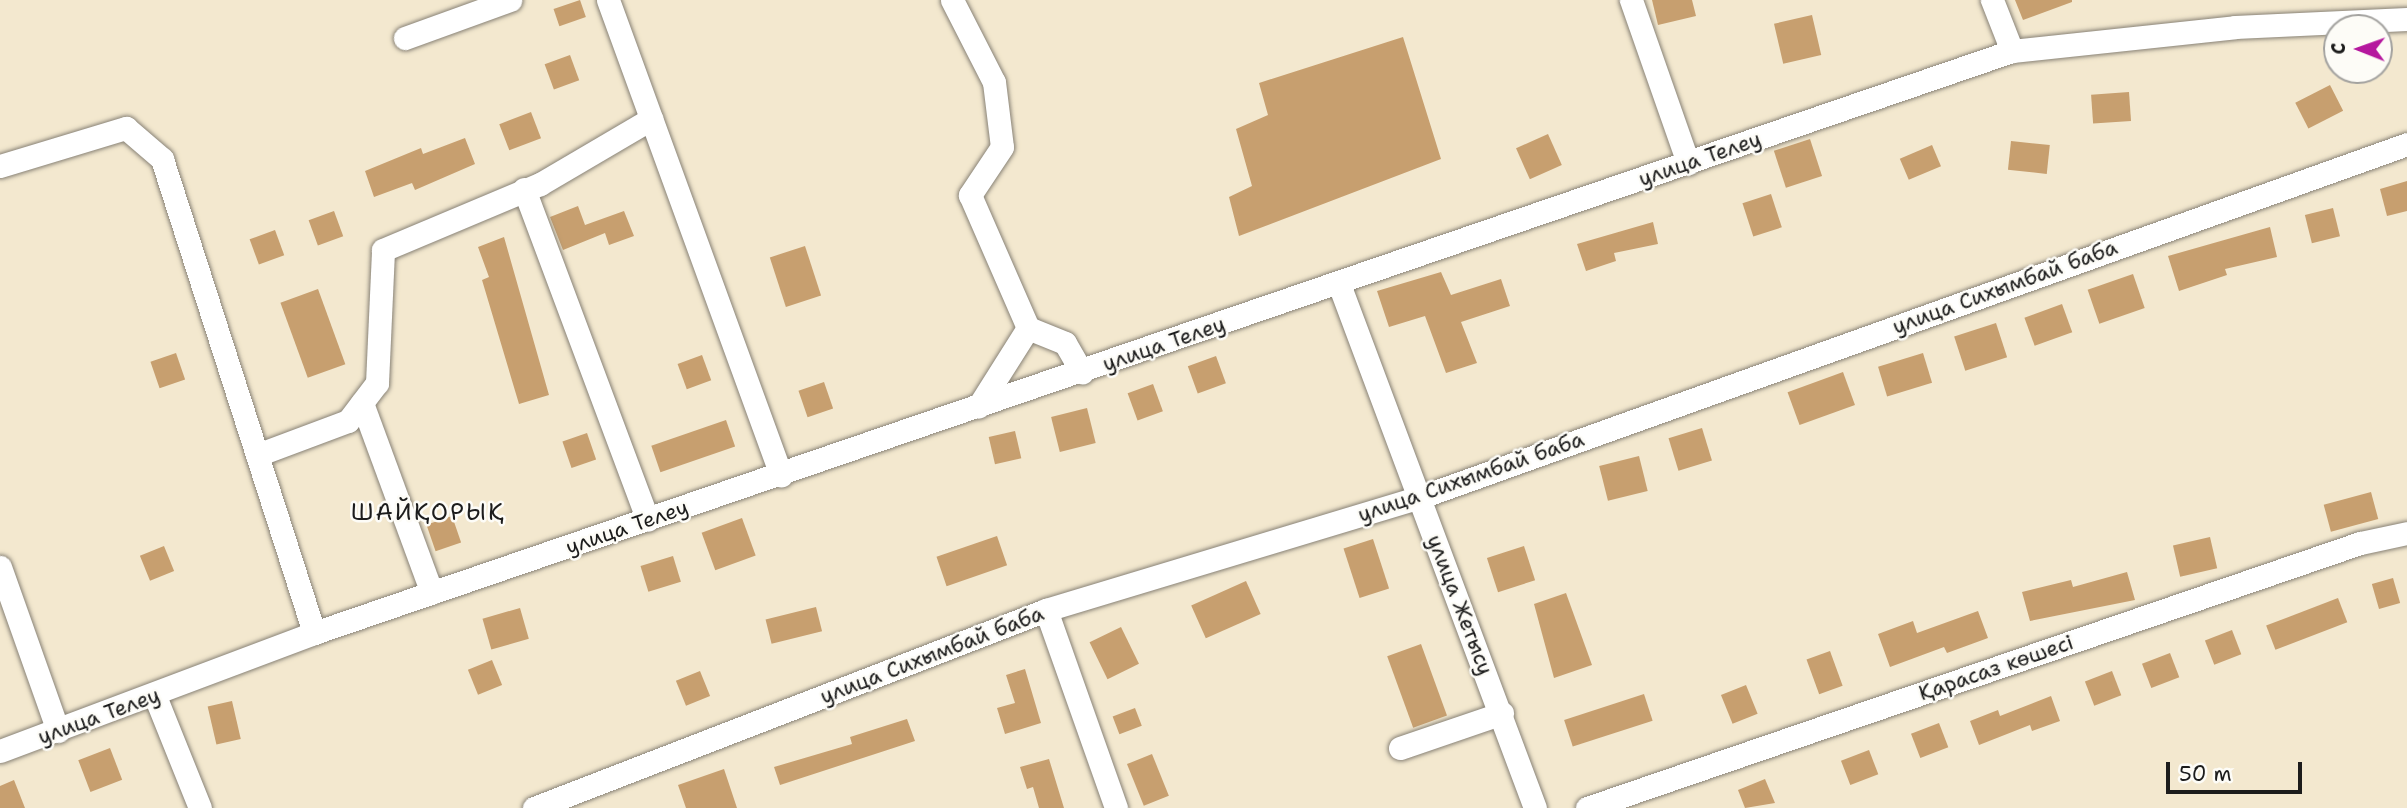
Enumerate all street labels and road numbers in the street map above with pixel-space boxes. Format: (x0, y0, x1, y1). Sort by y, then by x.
street label: улица Телеу (1635, 126, 1765, 192)
street label: улица Сихымбай баба (1889, 235, 2121, 339)
street label: улица Телеу (1099, 311, 1229, 377)
street label: улица Сихымбай баба (1355, 426, 1587, 528)
street label: улица Телеу (562, 494, 692, 560)
street label: улица Жетысу (1422, 531, 1498, 679)
street label: улица Сихымбай баба (817, 601, 1047, 709)
street label: Қарасаз көшесі (1915, 630, 2077, 706)
street label: улица Телеу (35, 682, 163, 750)

